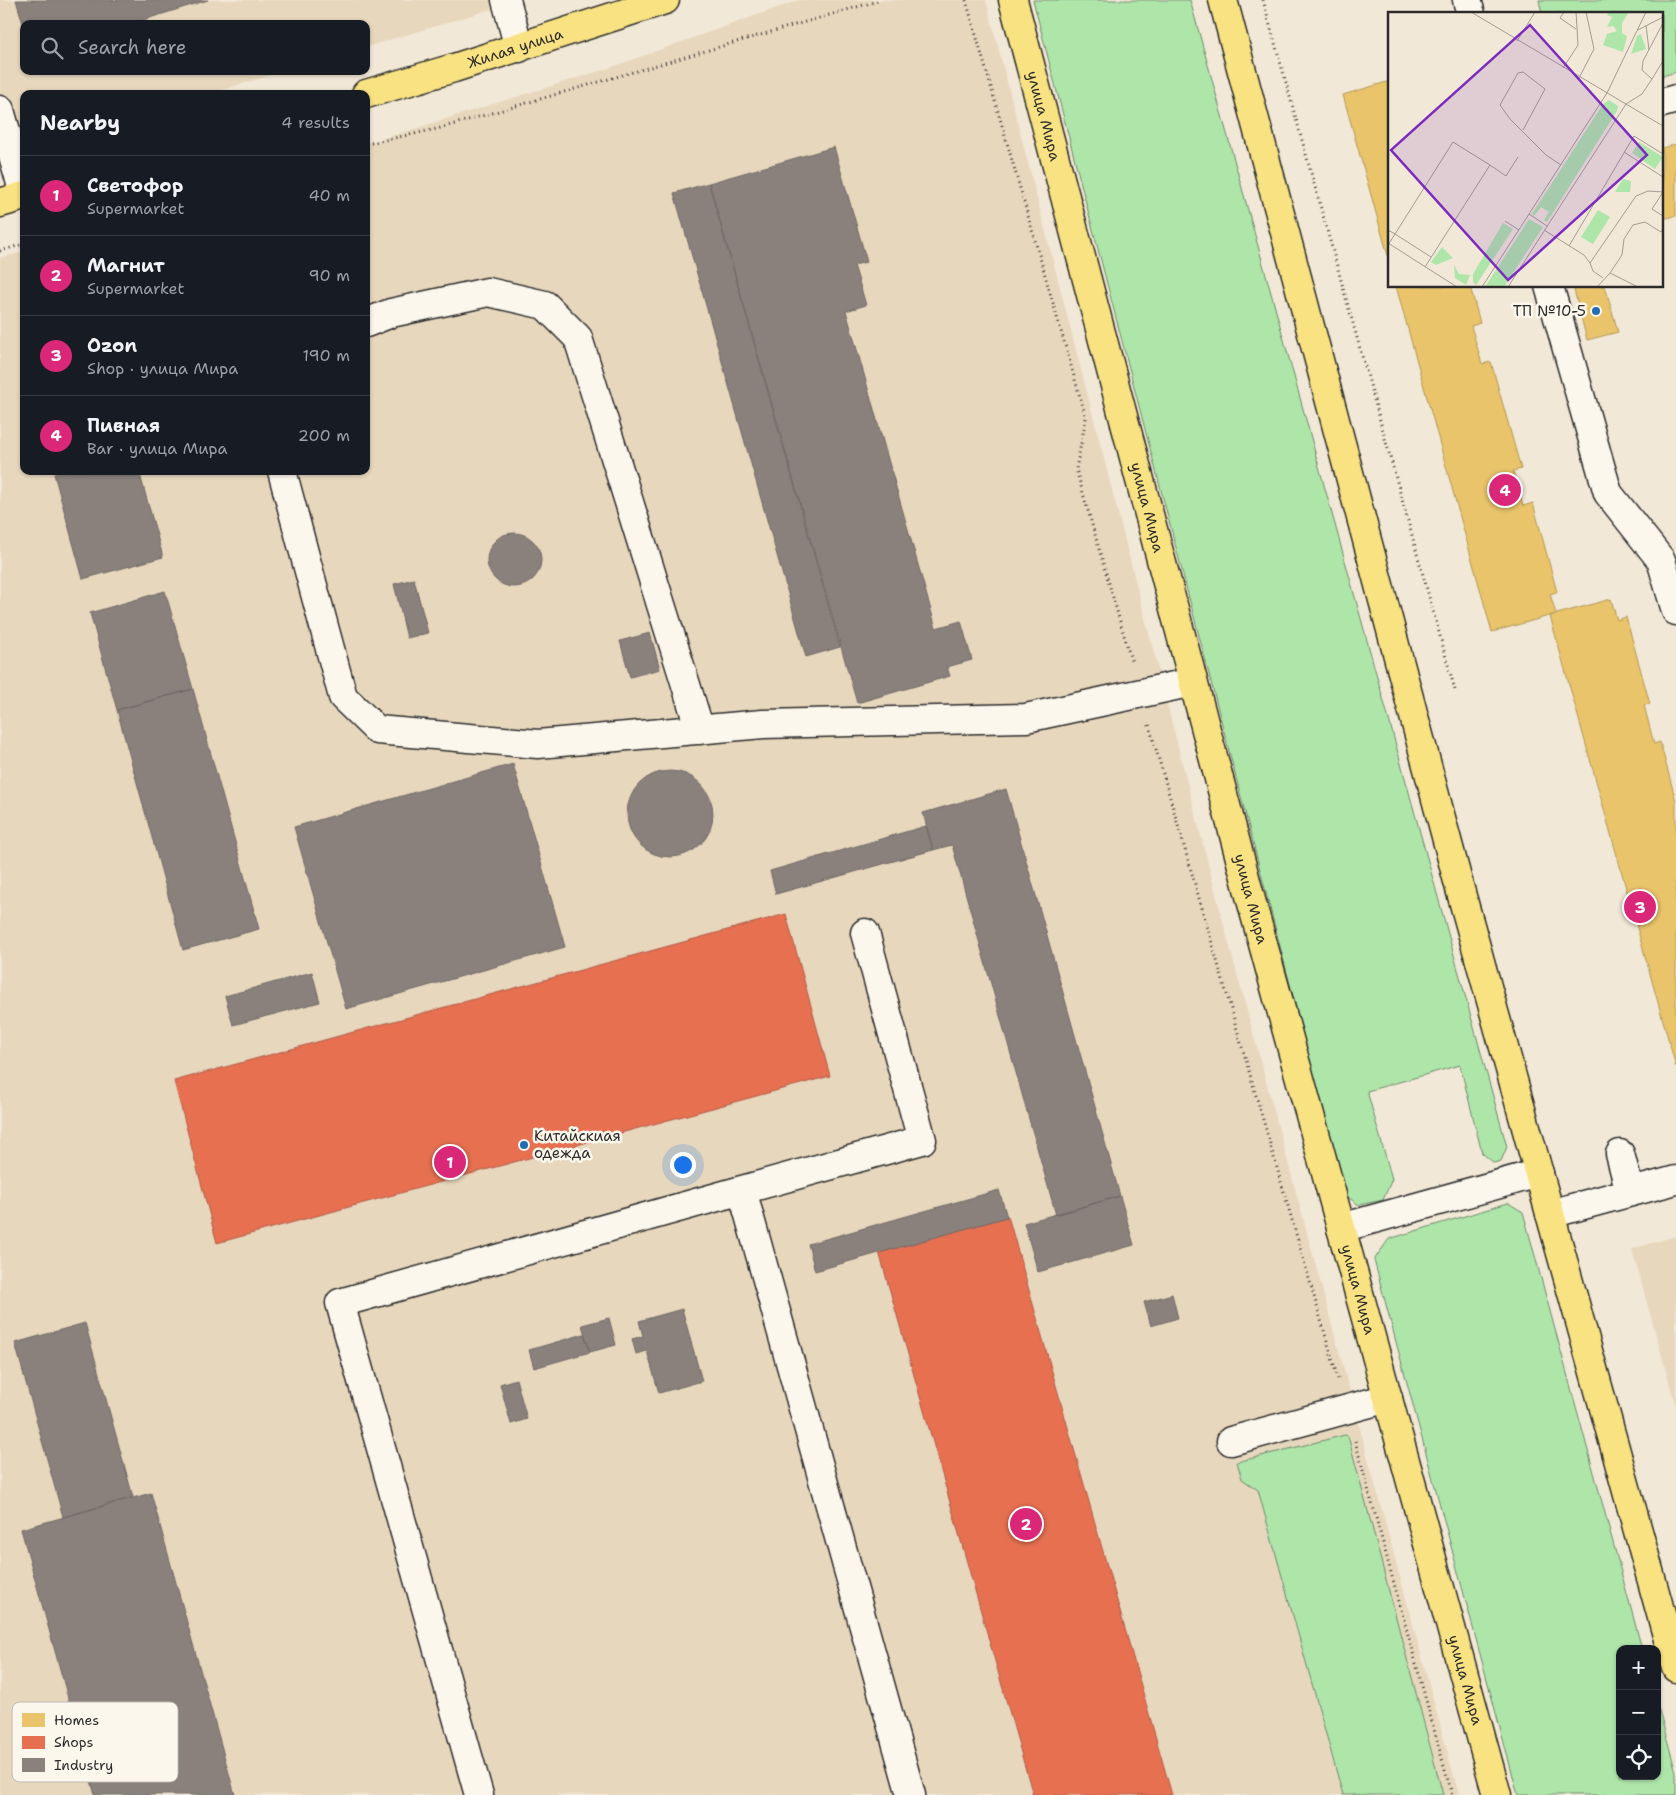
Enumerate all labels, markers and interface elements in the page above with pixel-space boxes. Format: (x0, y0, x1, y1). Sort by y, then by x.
inset map (1388, 12, 1664, 288)
search box (20, 20, 370, 75)
street label: Жилая улица (465, 23, 566, 73)
icon: search (38, 34, 66, 62)
text: Search here (78, 35, 187, 60)
street label: улица Мира (1022, 69, 1065, 164)
text: Nearby (40, 109, 120, 137)
text: 4 results (281, 112, 350, 133)
text: Светофор (87, 173, 183, 198)
text: 1 (52, 185, 60, 206)
text: 40 m (308, 185, 350, 206)
text: Supermarket (87, 198, 184, 219)
text: Магнит (87, 253, 165, 278)
text: 2 (50, 265, 62, 286)
text: 90 m (309, 265, 350, 286)
text: Supermarket (87, 278, 184, 299)
place label: ТП №10-5 (1513, 301, 1586, 321)
marker: ТП №10-5 (1590, 305, 1602, 317)
text: Ozon (87, 333, 137, 358)
text: 3 (50, 345, 62, 366)
text: 190 m (303, 345, 350, 366)
text: Shop · улица Мира (87, 358, 238, 379)
text: Пивная (87, 413, 160, 438)
text: 4 (50, 425, 62, 446)
text: 200 m (298, 425, 350, 446)
text: Bar · улица Мира (87, 438, 228, 459)
street label: улица Мира (1126, 460, 1169, 555)
pin: 4 (1489, 471, 1521, 509)
street label: улица Мира (1229, 852, 1273, 947)
pin: 3 (1624, 888, 1656, 926)
place label: Китайскиая одежда (534, 1126, 621, 1163)
marker: Китайскиая одежда (518, 1139, 530, 1151)
pin: 1 (434, 1143, 466, 1181)
your location (670, 1152, 696, 1178)
street label: улица Мира (1336, 1242, 1380, 1338)
pin: 2 (1010, 1505, 1042, 1543)
street label: улица Мира (1444, 1633, 1487, 1728)
map controls (1616, 1645, 1661, 1780)
button: + (1616, 1645, 1661, 1690)
button: − (1616, 1690, 1661, 1735)
legend (12, 1702, 178, 1782)
text: Homes (54, 1711, 99, 1729)
text: Shops (54, 1733, 93, 1751)
button: locate (1616, 1735, 1661, 1780)
text: Industry (54, 1756, 113, 1774)

